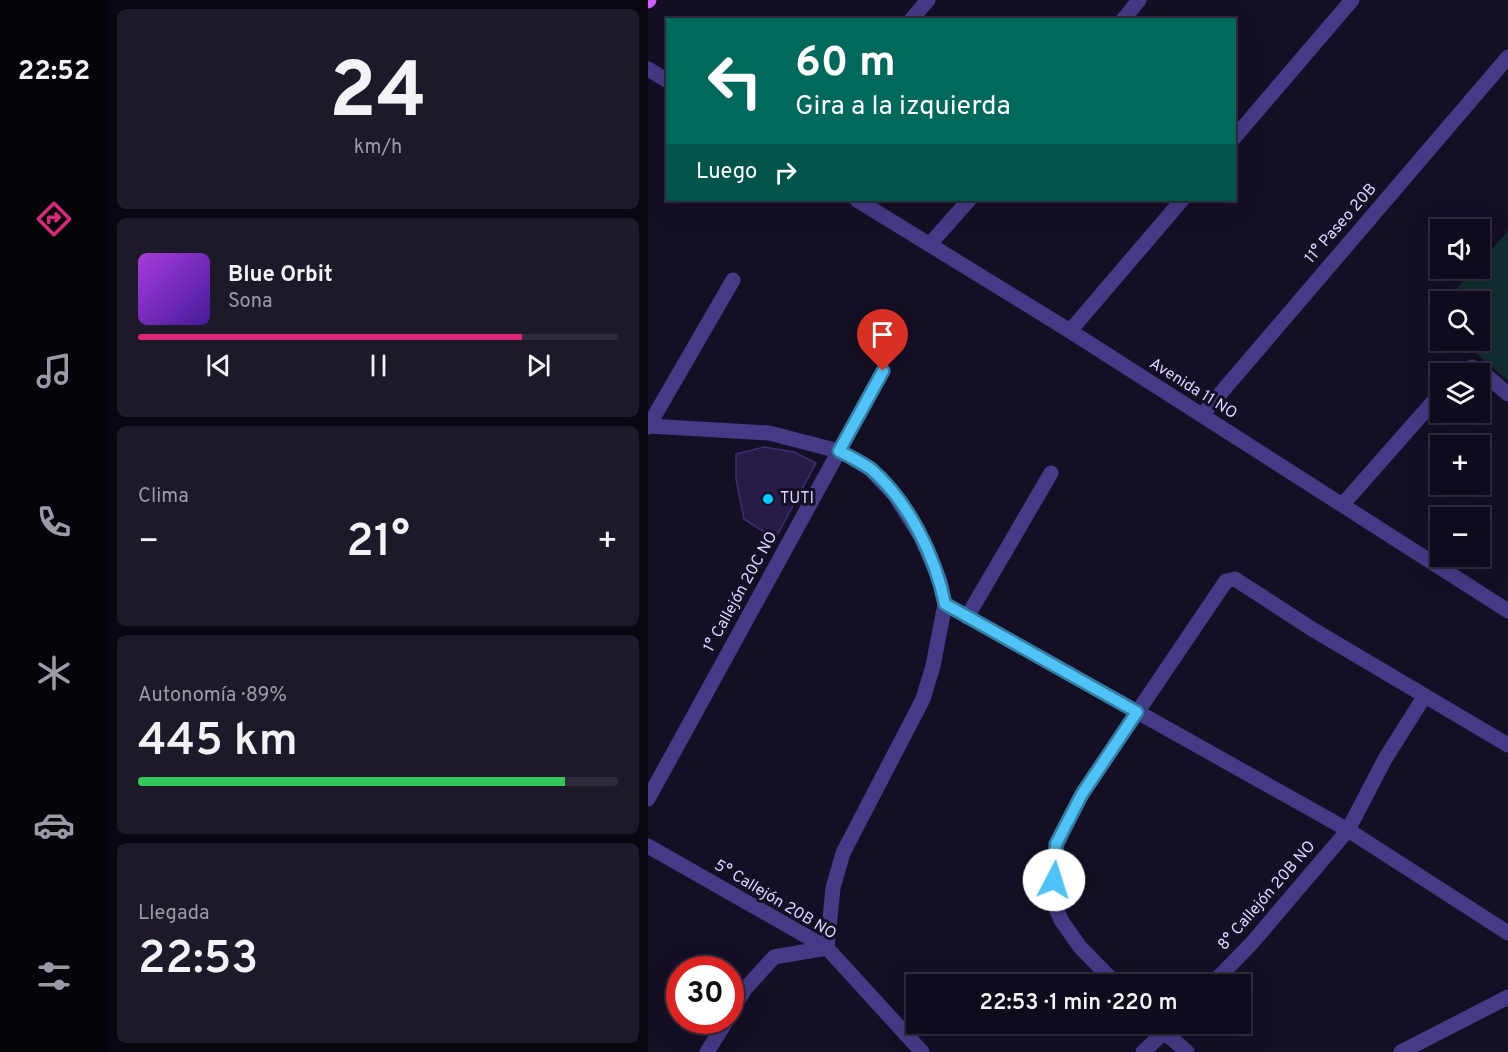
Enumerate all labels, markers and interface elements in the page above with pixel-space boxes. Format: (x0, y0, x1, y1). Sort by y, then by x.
text: 60 m (795, 38, 896, 91)
icon: left (696, 42, 774, 120)
text: 24 (329, 46, 427, 145)
text: 22:52 (18, 55, 90, 89)
text: Gira a la izquierda (795, 90, 1011, 124)
text: km/h (354, 135, 402, 161)
icon: right (769, 156, 802, 189)
text: Luego (696, 159, 757, 186)
street label: 11° Paseo 20B (1301, 180, 1381, 268)
icon: directions (33, 198, 75, 240)
map controls (1430, 219, 1490, 567)
button: sound (1430, 219, 1490, 279)
text: Blue Orbit (228, 262, 333, 289)
text: Sona (228, 289, 273, 315)
button: search (1430, 291, 1490, 351)
pin (857, 309, 908, 371)
icon: arrive (866, 318, 899, 351)
icon: previous (202, 349, 235, 382)
icon: pause (362, 349, 395, 382)
icon: next (522, 349, 555, 382)
icon: music (33, 350, 75, 392)
street label: Avenida 11 NO (1145, 354, 1241, 424)
button: layers (1430, 363, 1490, 423)
button: + (1430, 435, 1490, 495)
text: Clima (138, 484, 189, 510)
place label: TUTI (780, 489, 814, 509)
marker: TUTI (761, 492, 775, 506)
icon: phone (33, 501, 75, 543)
button: − (1430, 507, 1490, 567)
text: 21° (346, 515, 410, 572)
text: − (138, 522, 159, 564)
text: + (597, 522, 618, 564)
street label: 1° Callejón 20C NO (700, 528, 782, 656)
icon: climate (33, 652, 75, 694)
text: Autonomía · 89% (138, 683, 287, 709)
text: 445 km (138, 714, 298, 771)
icon: car (33, 804, 75, 846)
street label: 8° Callejón 20B NO (1214, 837, 1320, 955)
position arrow (1022, 848, 1086, 912)
street label: 5° Callejón 20B NO (710, 856, 840, 944)
text: Llegada (138, 901, 210, 927)
text: 22:53 (138, 932, 258, 989)
icon: filters (33, 955, 75, 997)
speed limit sign: 30 (666, 956, 744, 1034)
text: 22:53 · 1 min · 220 m (980, 990, 1177, 1017)

